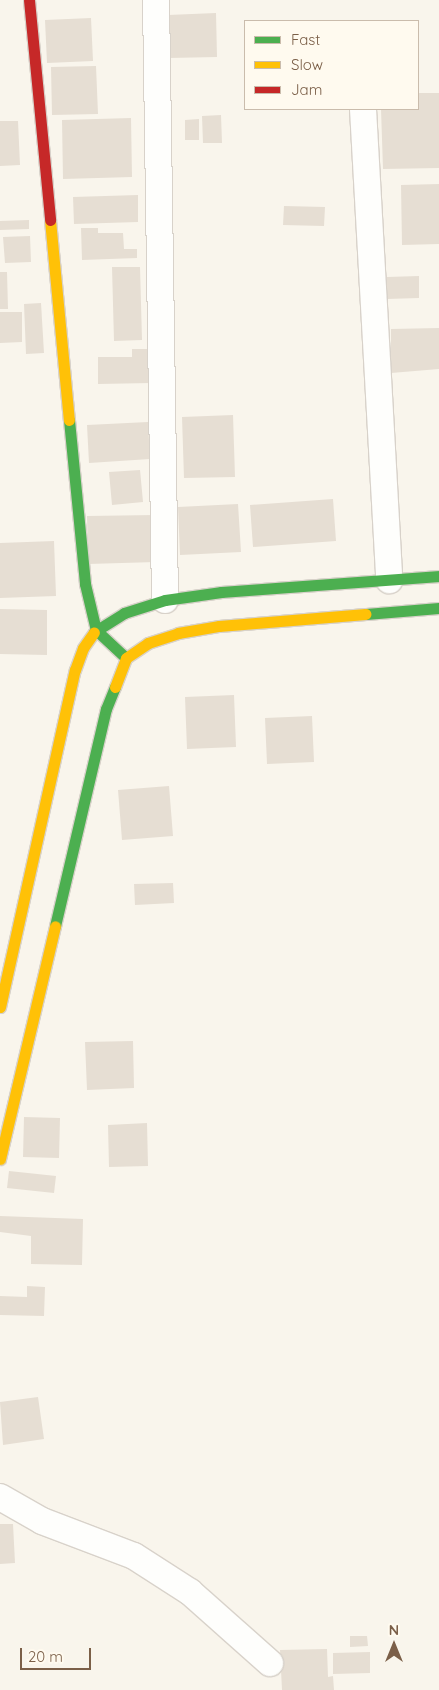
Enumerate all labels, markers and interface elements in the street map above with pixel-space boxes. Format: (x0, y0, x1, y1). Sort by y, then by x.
legend (244, 20, 419, 110)
text: Fast (291, 30, 320, 49)
text: Slow (291, 55, 323, 74)
text: Jam (291, 80, 322, 99)
north arrow (369, 1620, 419, 1670)
text: N (389, 1621, 399, 1639)
scale bar (22, 1638, 94, 1670)
text: 20 m (28, 1647, 63, 1666)

